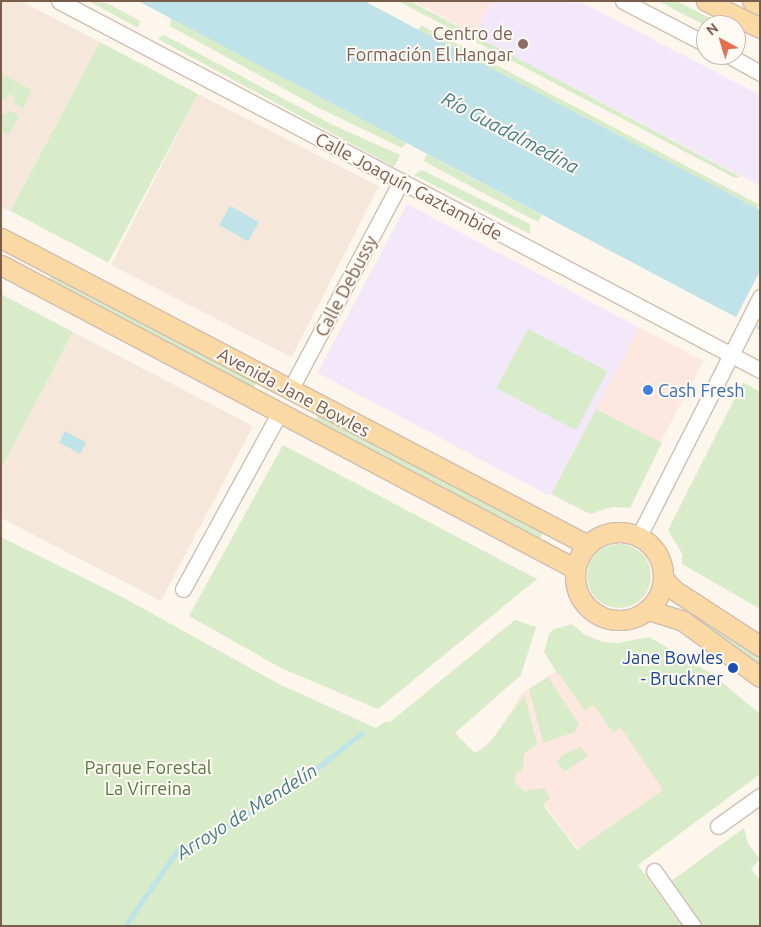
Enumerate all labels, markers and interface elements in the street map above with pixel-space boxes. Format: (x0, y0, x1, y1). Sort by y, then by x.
north arrow (696, 15, 746, 65)
text: N (703, 20, 721, 39)
place label: Centro de Formación El Hangar (346, 23, 513, 66)
marker: Centro de Formación El Hangar (517, 38, 529, 50)
water label: Río Guadalmedina (438, 87, 582, 179)
street label: Calle Joaquín Gaztambide (312, 127, 506, 245)
street label: Calle Debussy (310, 232, 382, 340)
street label: Avenida Jane Bowles (214, 343, 374, 441)
place label: Cash Fresh (658, 379, 745, 401)
marker: Cash Fresh (642, 384, 654, 396)
place label: Jane Bowles - Bruckner (622, 647, 723, 690)
marker: Jane Bowles - Bruckner (727, 662, 739, 674)
park label: Parque Forestal La Virreina (84, 757, 212, 800)
water label: Arroyo de Mendelín (172, 759, 322, 865)

